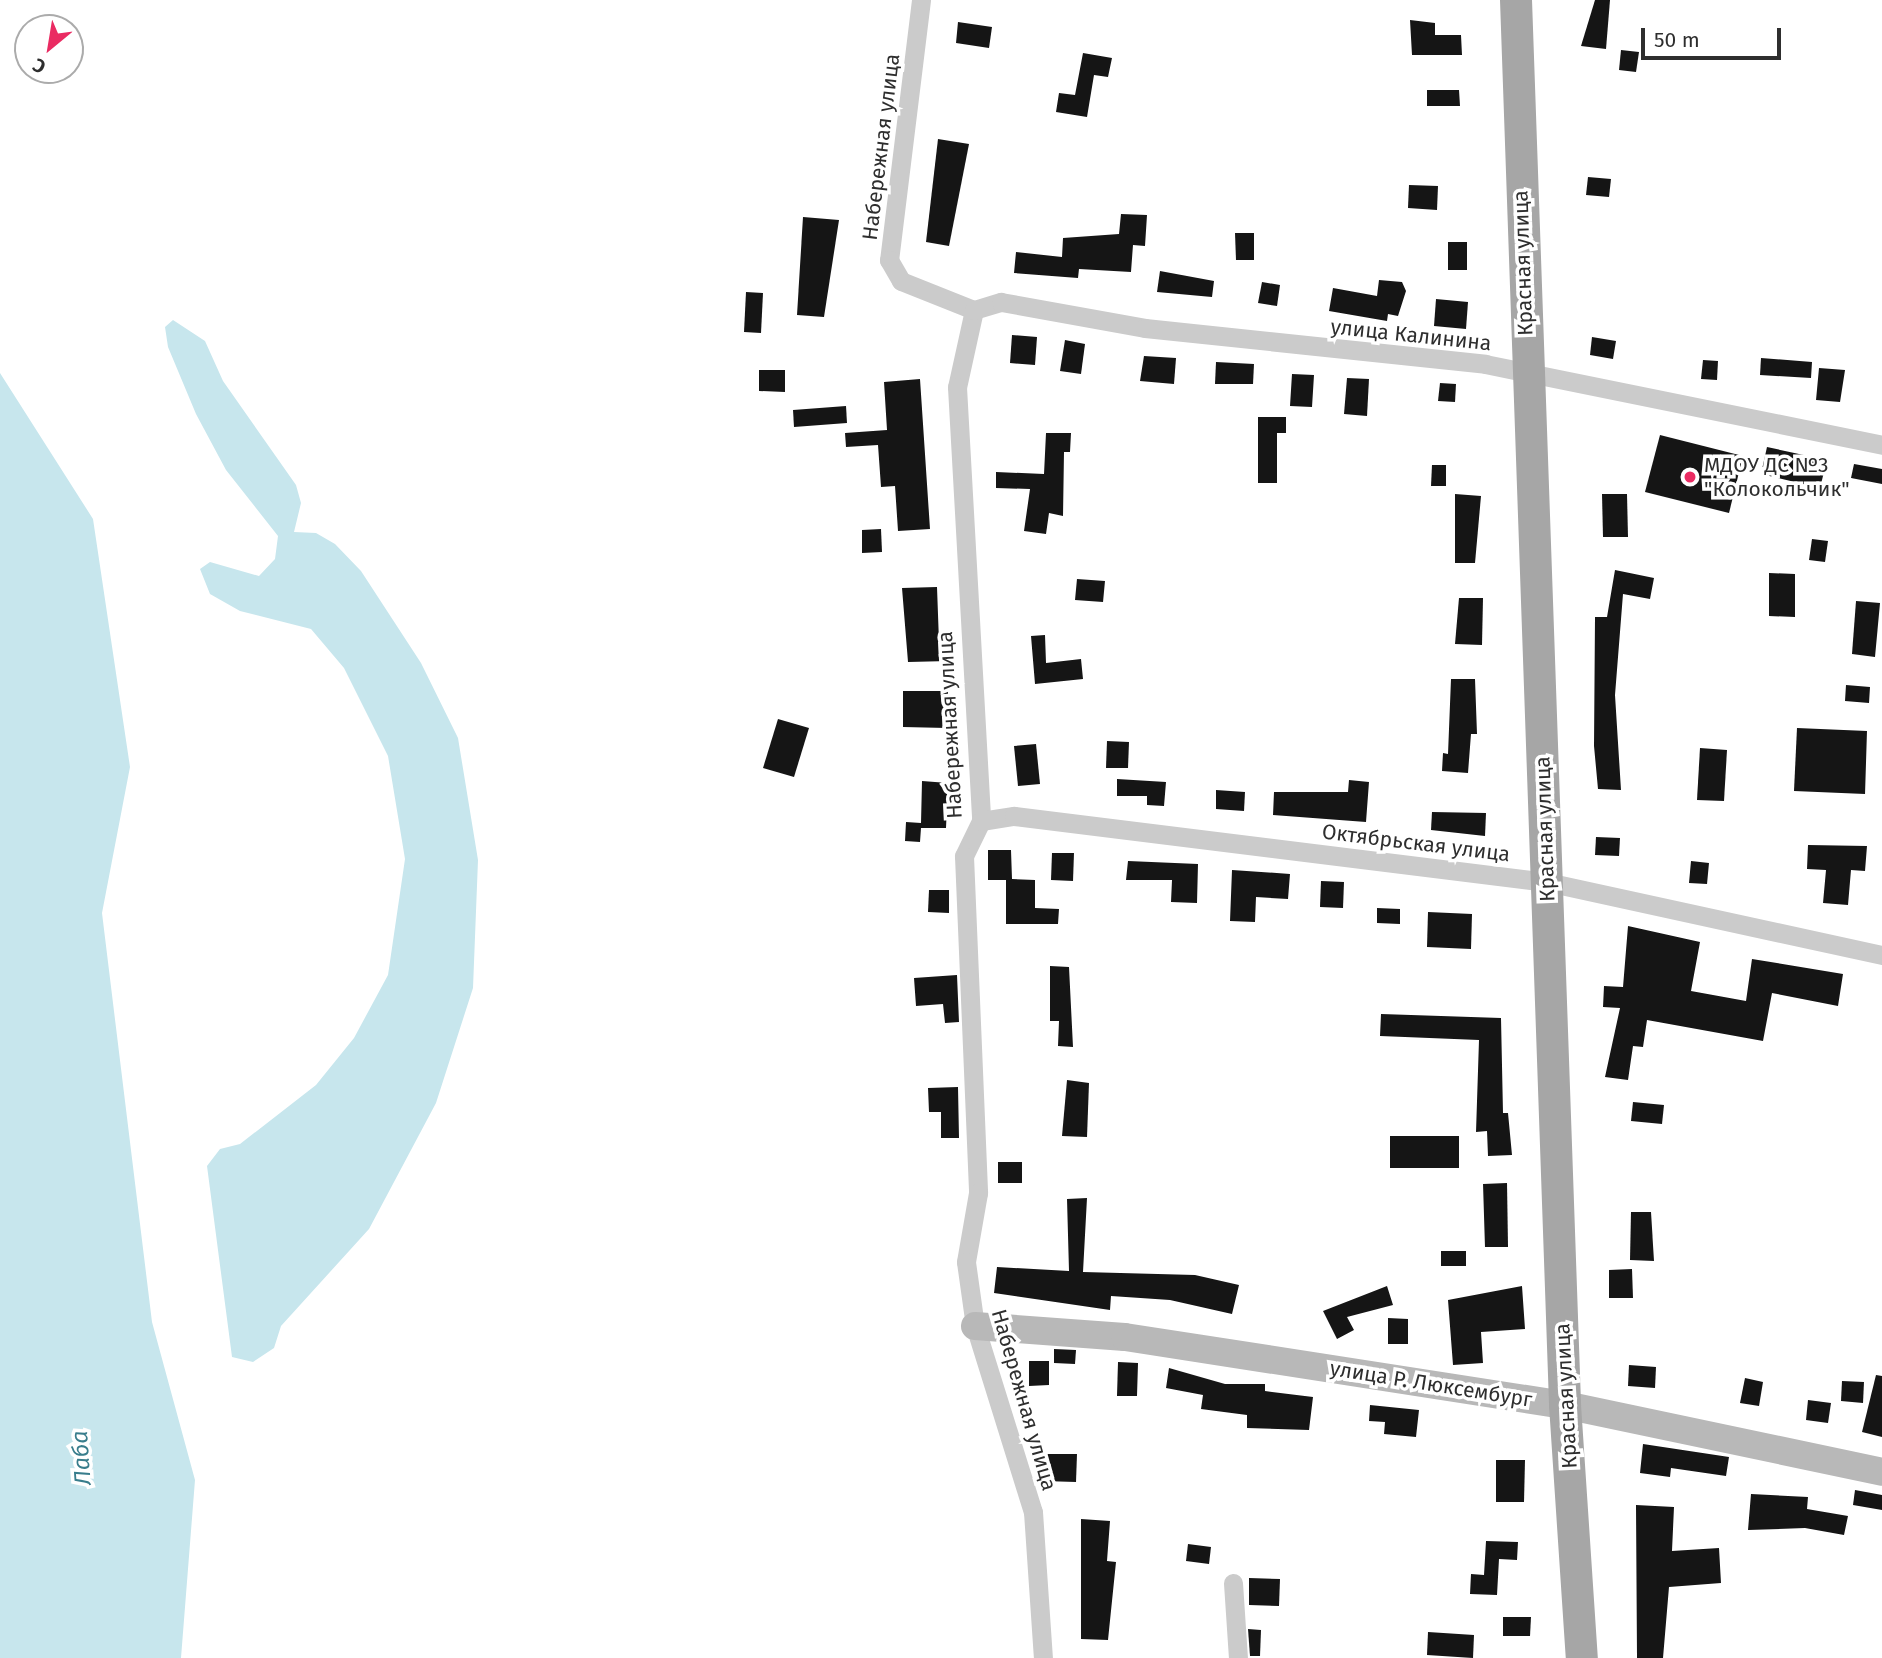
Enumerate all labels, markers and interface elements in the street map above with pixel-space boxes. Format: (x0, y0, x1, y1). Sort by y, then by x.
north arrow (14, 14, 84, 84)
scale bar (1644, 14, 1784, 58)
text: 50 m (1654, 27, 1700, 53)
street label: Набережная улица (857, 52, 905, 242)
text: С (29, 53, 50, 79)
street label: Красная улица (1508, 190, 1538, 336)
street label: улица Калинина (1329, 314, 1493, 356)
place label: МДОУ ДС №3 "Колокольчик" (1704, 452, 1850, 502)
marker: МДОУ ДС №3 "Колокольчик" (1682, 469, 1698, 485)
street label: Набережная улица (933, 631, 967, 819)
street label: Красная улица (1530, 756, 1560, 902)
street label: Октябрьская улица (1321, 819, 1511, 867)
street label: Набережная улица (986, 1306, 1062, 1494)
street label: Красная улица (1550, 1323, 1582, 1469)
street label: улица Р. Люксембург (1328, 1356, 1534, 1412)
water label: Лаба (65, 1430, 97, 1486)

